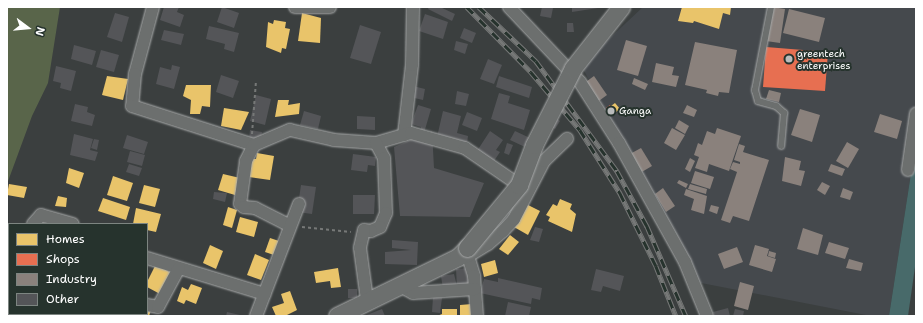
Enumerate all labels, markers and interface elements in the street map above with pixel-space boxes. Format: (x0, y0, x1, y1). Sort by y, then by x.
north arrow (8, 8, 48, 48)
text: N (32, 25, 48, 38)
place label: greentech enterprises (797, 47, 850, 70)
marker: greentech enterprises (784, 54, 794, 64)
place label: Ganga (619, 105, 651, 117)
marker: Ganga (606, 106, 616, 116)
legend (8, 223, 148, 315)
text: Homes (46, 231, 85, 247)
text: Shops (46, 251, 80, 267)
text: Industry (46, 271, 97, 287)
text: Other (46, 291, 79, 307)

